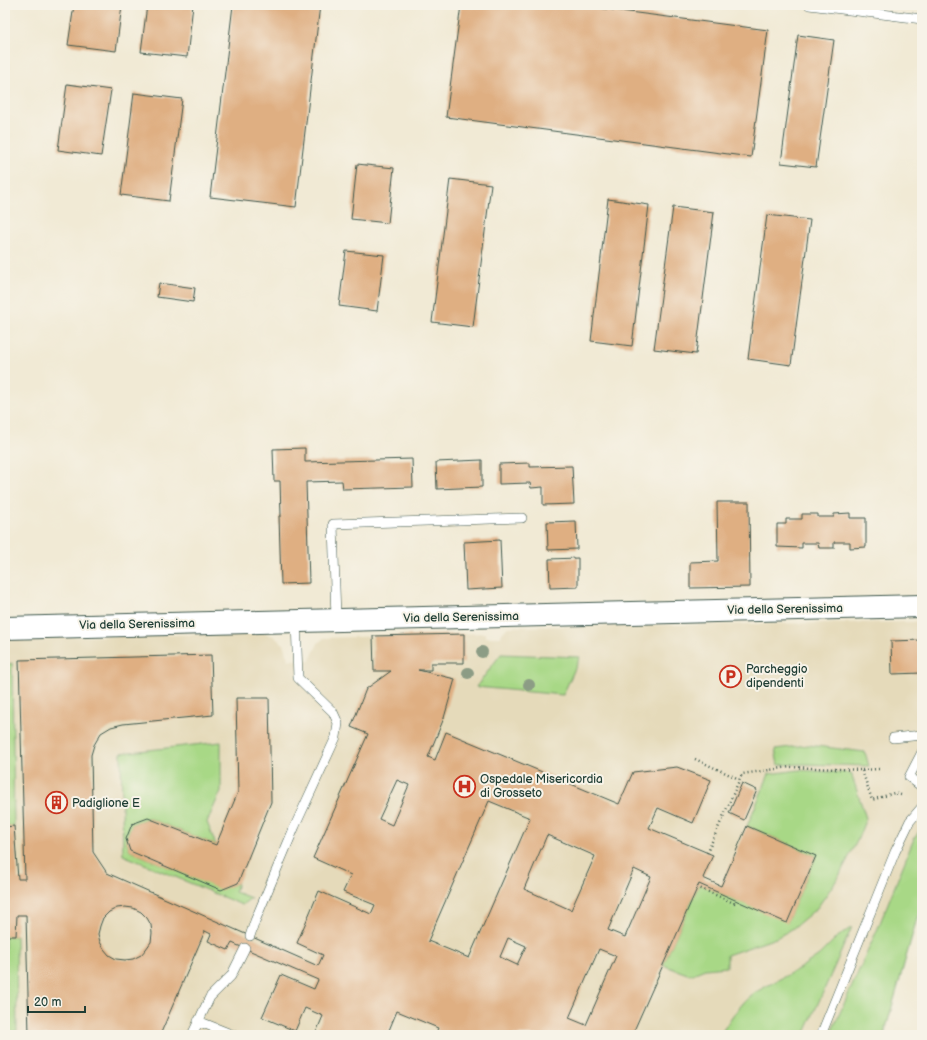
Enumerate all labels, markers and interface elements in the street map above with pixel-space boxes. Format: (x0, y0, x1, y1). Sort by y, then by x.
street label: Via della Serenissima (727, 601, 843, 618)
street label: Via della Serenissima (403, 609, 519, 626)
street label: Via della Serenissima (79, 616, 195, 633)
place label: Parcheggio dipendenti (746, 662, 808, 691)
parking icon: Parcheggio dipendenti (717, 663, 743, 689)
place label: Ospedale Misericordia di Grosseto (480, 772, 603, 801)
hospital icon: Ospedale Misericordia di Grosseto (451, 773, 477, 799)
building icon: Padiglione E (44, 790, 70, 816)
place label: Padiglione E (72, 796, 140, 811)
scale bar (28, 988, 85, 1014)
text: 20 m (34, 995, 61, 1010)

